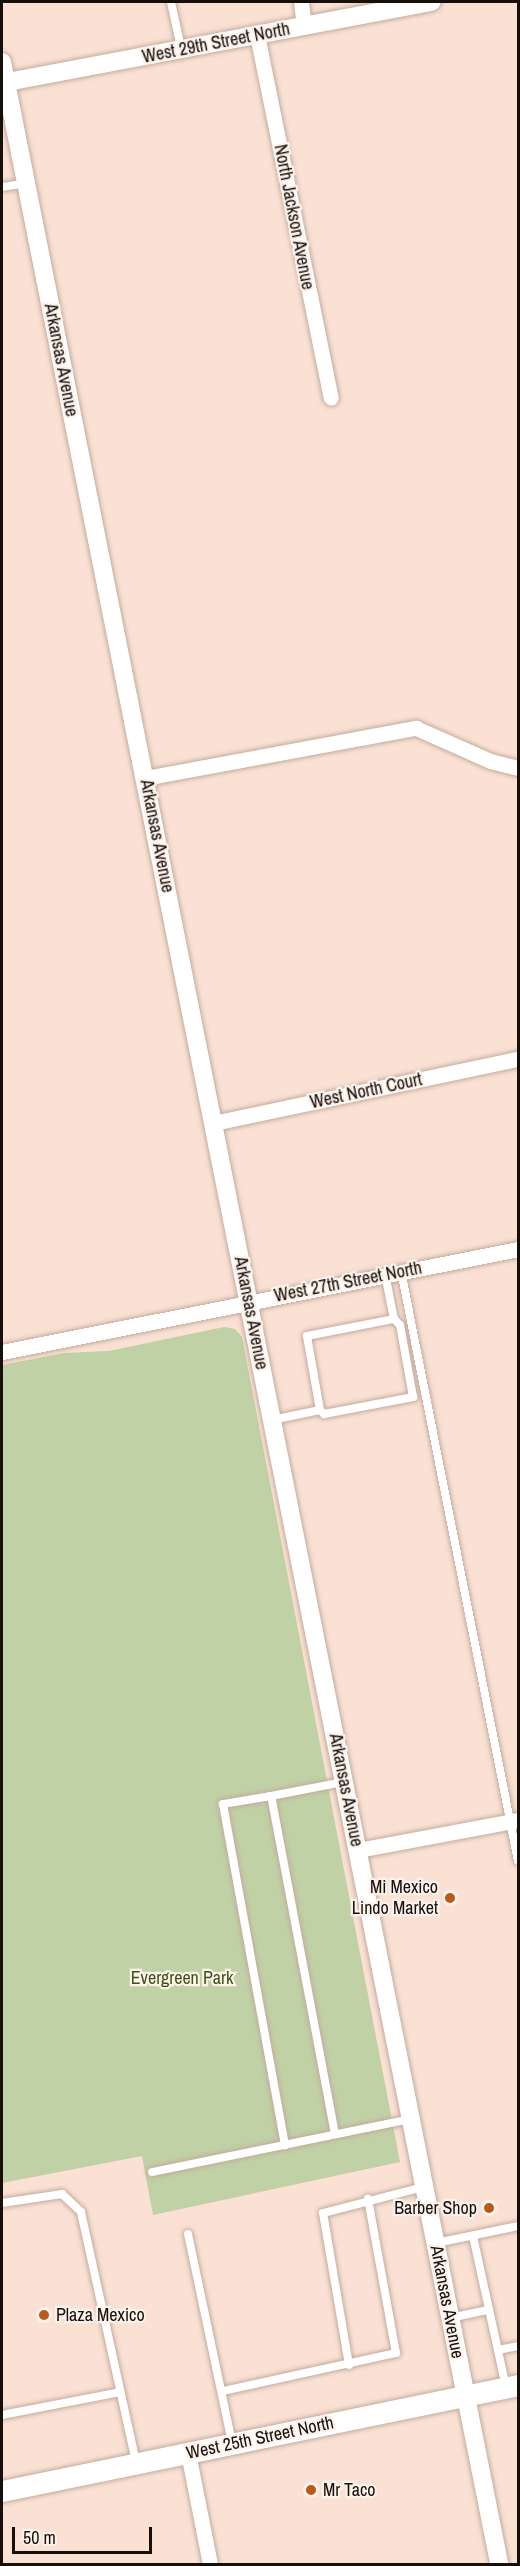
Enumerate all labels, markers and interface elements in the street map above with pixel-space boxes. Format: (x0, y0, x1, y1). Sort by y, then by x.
street label: West 29th Street North (140, 18, 292, 68)
street label: North Jackson Avenue (269, 142, 319, 292)
street label: Arkansas Avenue (39, 301, 83, 419)
street label: Arkansas Avenue (135, 777, 179, 895)
street label: West North Court (308, 1069, 424, 1113)
street label: Arkansas Avenue (229, 1254, 273, 1372)
street label: West 27th Street North (272, 1257, 424, 1307)
street label: Arkansas Avenue (324, 1731, 368, 1849)
place label: Mi Mexico Lindo Market (352, 1877, 438, 1920)
marker: Mi Mexico Lindo Market (443, 1891, 457, 1905)
park label: Evergreen Park (131, 1967, 233, 1989)
place label: Barber Shop (394, 2197, 477, 2219)
marker: Barber Shop (482, 2201, 496, 2215)
street label: Arkansas Avenue (425, 2243, 469, 2361)
place label: Plaza Mexico (56, 2304, 145, 2326)
marker: Plaza Mexico (37, 2308, 51, 2322)
street label: West 25th Street North (184, 2412, 336, 2464)
place label: Mr Taco (323, 2479, 376, 2501)
marker: Mr Taco (304, 2483, 318, 2497)
scale bar (15, 2515, 154, 2553)
text: 50 m (23, 2525, 56, 2550)

